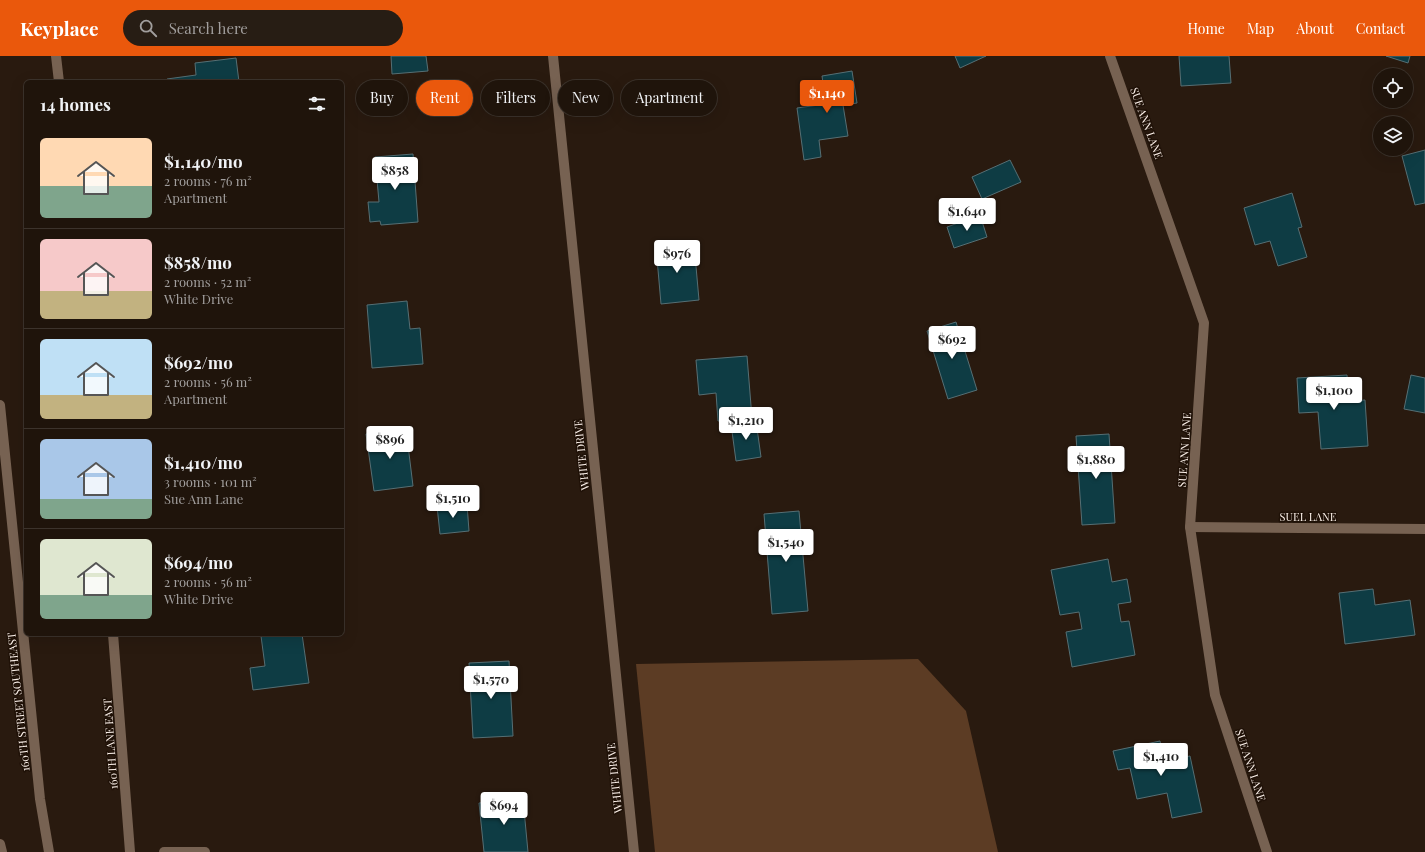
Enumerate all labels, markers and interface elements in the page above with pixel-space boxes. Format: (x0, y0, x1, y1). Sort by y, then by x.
search box (123, 10, 403, 46)
text: Keyplace (20, 15, 99, 41)
icon: search (137, 17, 159, 39)
text: Search here (169, 18, 248, 38)
text: Home (1187, 19, 1225, 38)
text: Map (1247, 19, 1274, 38)
text: About (1296, 19, 1334, 38)
text: Contact (1356, 19, 1405, 38)
map controls (1373, 68, 1413, 156)
button: locate (1373, 68, 1413, 108)
chip: Buy (356, 80, 408, 116)
chip: Rent (416, 80, 473, 116)
chip: Filters (481, 80, 550, 116)
chip: New (558, 80, 613, 116)
chip: Apartment (621, 80, 717, 116)
pin: $1,140 (794, 80, 860, 114)
text: $1,140 (809, 84, 845, 101)
street label: SUE ANN LANE (1127, 85, 1167, 161)
text: 14 homes (40, 93, 111, 115)
icon: filters (306, 93, 328, 115)
button: layers (1373, 116, 1413, 156)
text: $1,140/mo (164, 150, 243, 172)
icon: home (72, 154, 120, 202)
pin: $858 (371, 157, 419, 191)
text: $858 (381, 161, 409, 178)
text: 2 rooms · 76 m² (164, 172, 252, 189)
text: Apartment (164, 189, 227, 206)
pin: $1,640 (934, 198, 1000, 232)
text: $1,640 (948, 202, 986, 219)
pin: $976 (653, 240, 701, 274)
text: $976 (663, 244, 691, 261)
text: $858/mo (164, 251, 232, 273)
icon: home (72, 255, 120, 303)
text: 2 rooms · 52 m² (164, 273, 251, 290)
text: White Drive (164, 290, 233, 307)
pin: $692 (928, 326, 976, 360)
text: $692 (938, 330, 966, 347)
text: $692/mo (164, 351, 233, 373)
icon: home (72, 355, 120, 403)
text: 2 rooms · 56 m² (164, 373, 252, 390)
pin: $1,100 (1301, 377, 1367, 411)
text: $1,100 (1315, 381, 1353, 398)
text: Apartment (164, 390, 227, 407)
pin: $1,210 (713, 407, 779, 441)
text: $1,210 (728, 411, 764, 428)
street label: SUE ANN LANE (1174, 412, 1194, 488)
street label: WHITE DRIVE (570, 419, 592, 492)
pin: $896 (366, 426, 414, 460)
text: $896 (375, 430, 405, 447)
pin: $1,880 (1063, 446, 1129, 480)
text: $1,880 (1077, 450, 1115, 467)
text: $1,410/mo (164, 451, 243, 473)
icon: home (72, 455, 120, 503)
text: 3 rooms · 101 m² (164, 473, 257, 490)
pin: $1,510 (420, 485, 486, 519)
text: $1,510 (435, 489, 471, 506)
text: Sue Ann Lane (164, 490, 243, 507)
street label: SUEL LANE (1280, 509, 1337, 524)
pin: $1,540 (753, 529, 819, 563)
text: $1,540 (767, 533, 805, 550)
text: $694/mo (164, 551, 233, 573)
icon: home (72, 555, 120, 603)
text: 2 rooms · 56 m² (164, 573, 252, 590)
text: White Drive (164, 590, 233, 607)
street label: 160TH STREET SOUTHEAST (3, 631, 33, 772)
pin: $1,570 (458, 666, 524, 700)
text: $1,570 (473, 670, 509, 687)
street label: 160TH LANE EAST (99, 698, 121, 790)
street label: SUE ANN LANE (1232, 727, 1270, 803)
street label: WHITE DRIVE (603, 742, 625, 815)
pin: $1,410 (1128, 743, 1194, 777)
text: $1,410 (1143, 747, 1179, 764)
pin: $694 (480, 792, 528, 826)
text: $694 (490, 796, 518, 813)

